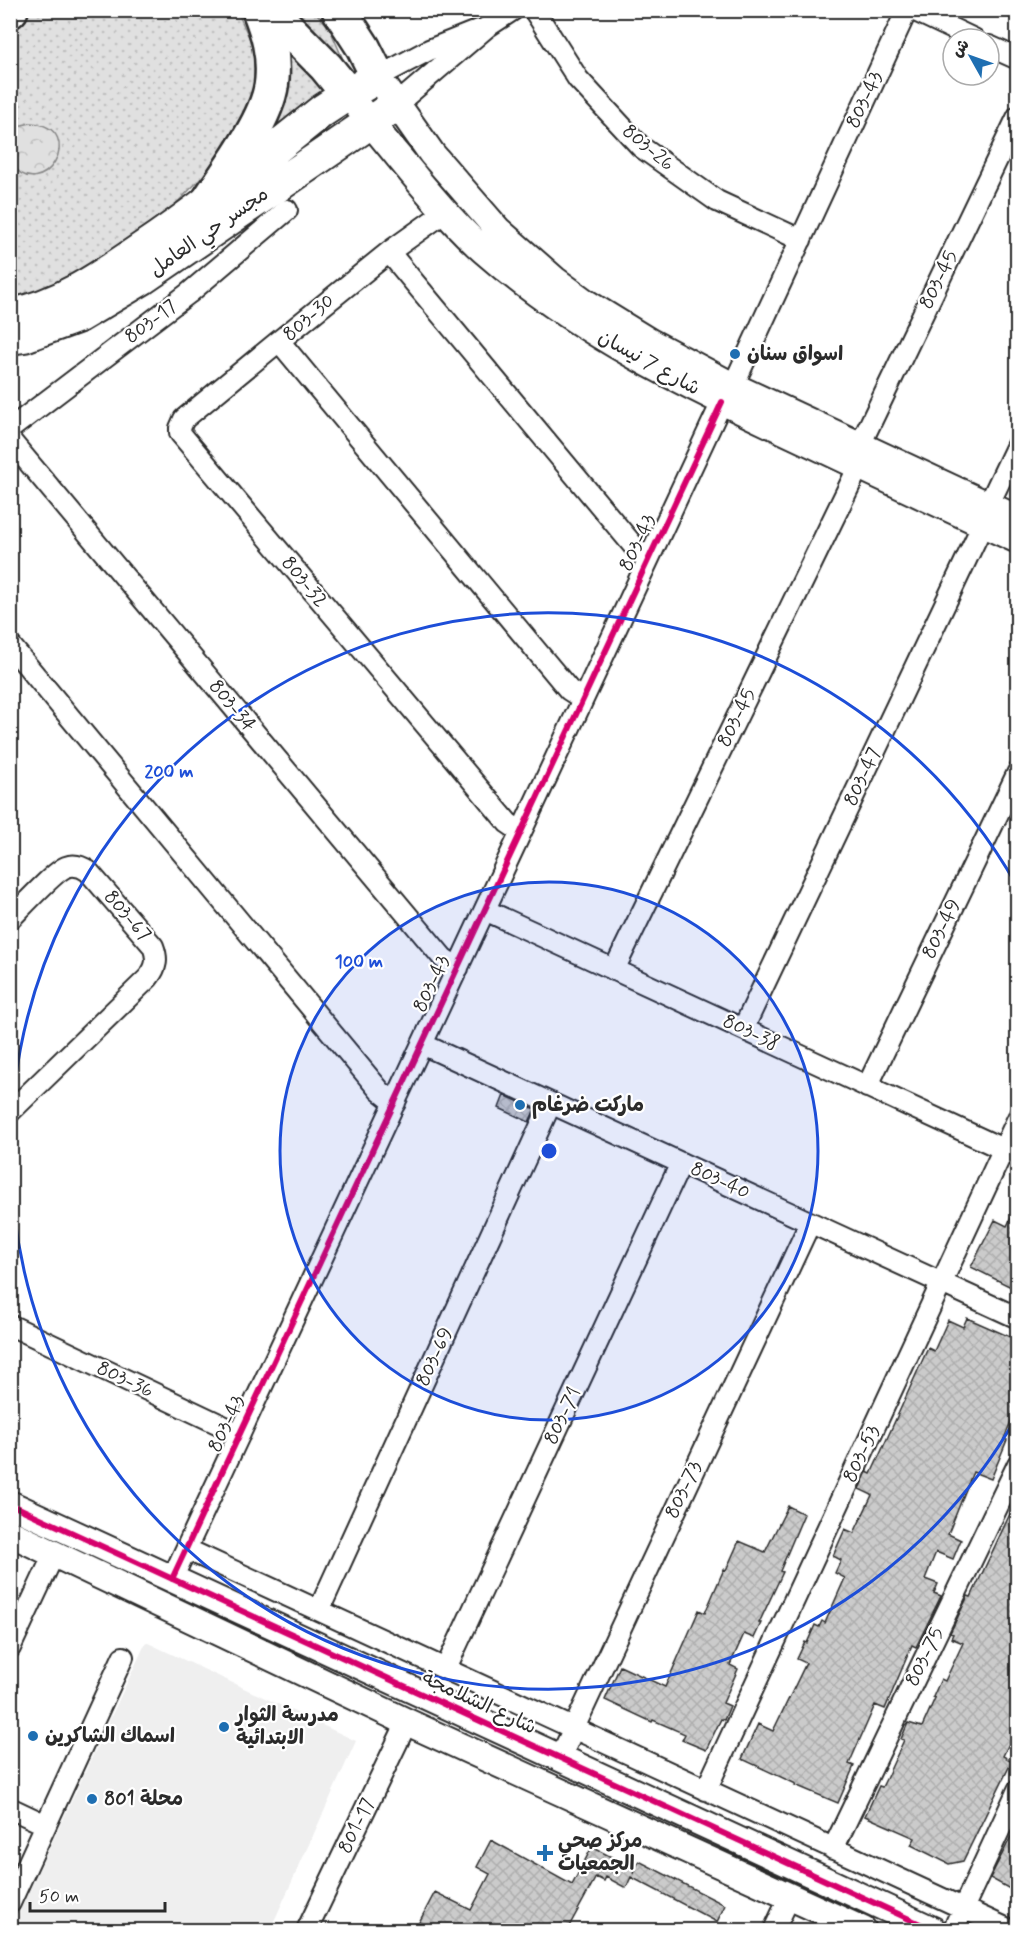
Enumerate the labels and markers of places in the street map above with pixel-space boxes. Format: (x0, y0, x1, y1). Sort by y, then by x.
place label: اسواق سنان (747, 341, 843, 368)
marker: اسواق سنان (728, 347, 742, 361)
place label: ماركت ضرغام (532, 1092, 644, 1119)
marker: ماركت ضرغام (513, 1098, 527, 1112)
centre of rings (539, 1141, 559, 1161)
place label: مدرسة الثوار الابتدائية (234, 1702, 339, 1752)
marker: مدرسة الثوار الابتدائية (217, 1720, 231, 1734)
place label: اسماك الشاكرين (45, 1723, 175, 1750)
marker: اسماك الشاكرين (26, 1729, 40, 1743)
place label: محلة 801 (104, 1786, 183, 1813)
marker: محلة 801 (85, 1792, 99, 1806)
place label: مركز صحي الجمعيات (558, 1828, 642, 1878)
marker: مركز صحي الجمعيات (536, 1844, 554, 1862)

